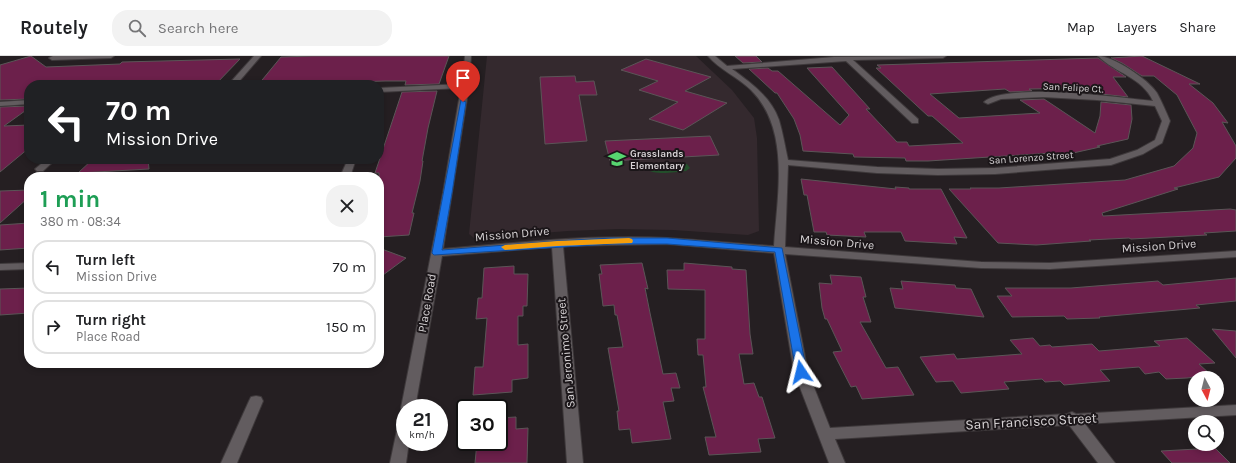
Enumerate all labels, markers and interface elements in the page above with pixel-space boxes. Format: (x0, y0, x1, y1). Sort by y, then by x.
search box (112, 10, 392, 46)
text: Routely (20, 17, 88, 39)
icon: search (126, 17, 148, 39)
text: Search here (158, 19, 239, 37)
text: Map (1067, 19, 1095, 36)
text: Layers (1117, 19, 1157, 36)
text: Share (1179, 19, 1216, 36)
pin (446, 61, 480, 102)
icon: arrive (452, 67, 474, 89)
street label: San Felipe Ct. (1042, 80, 1104, 96)
text: 70 m (106, 94, 171, 127)
icon: left (40, 96, 92, 148)
text: Mission Drive (106, 128, 218, 150)
place label: Grasslands Elementary (630, 148, 684, 172)
school or university icon: Grasslands Elementary (607, 149, 627, 169)
street label: San Lorenzo Street (988, 149, 1074, 167)
text: 1 min (40, 185, 100, 213)
button: close (326, 185, 368, 227)
text: 380 m · 08:34 (40, 214, 121, 229)
street label: Mission Drive (474, 224, 550, 244)
street label: Mission Drive (799, 232, 875, 252)
street label: Mission Drive (1121, 236, 1197, 256)
text: Turn left (76, 251, 135, 269)
icon: left (42, 256, 64, 278)
text: 70 m (332, 258, 366, 276)
text: Mission Drive (76, 269, 157, 284)
street label: Place Road (415, 273, 439, 333)
street label: San Jeronimo Street (554, 297, 578, 409)
text: Turn right (76, 311, 146, 329)
icon: right (42, 316, 64, 338)
text: 150 m (326, 318, 366, 336)
text: Place Road (76, 329, 140, 344)
position arrow (780, 351, 822, 393)
north arrow (1188, 371, 1224, 407)
map controls (1188, 371, 1224, 451)
speed limit sign: 30 (456, 399, 508, 451)
text: 21 (412, 408, 432, 431)
street label: San Francisco Street (965, 410, 1097, 433)
button: search (1188, 415, 1224, 451)
text: km/h (409, 429, 435, 441)

